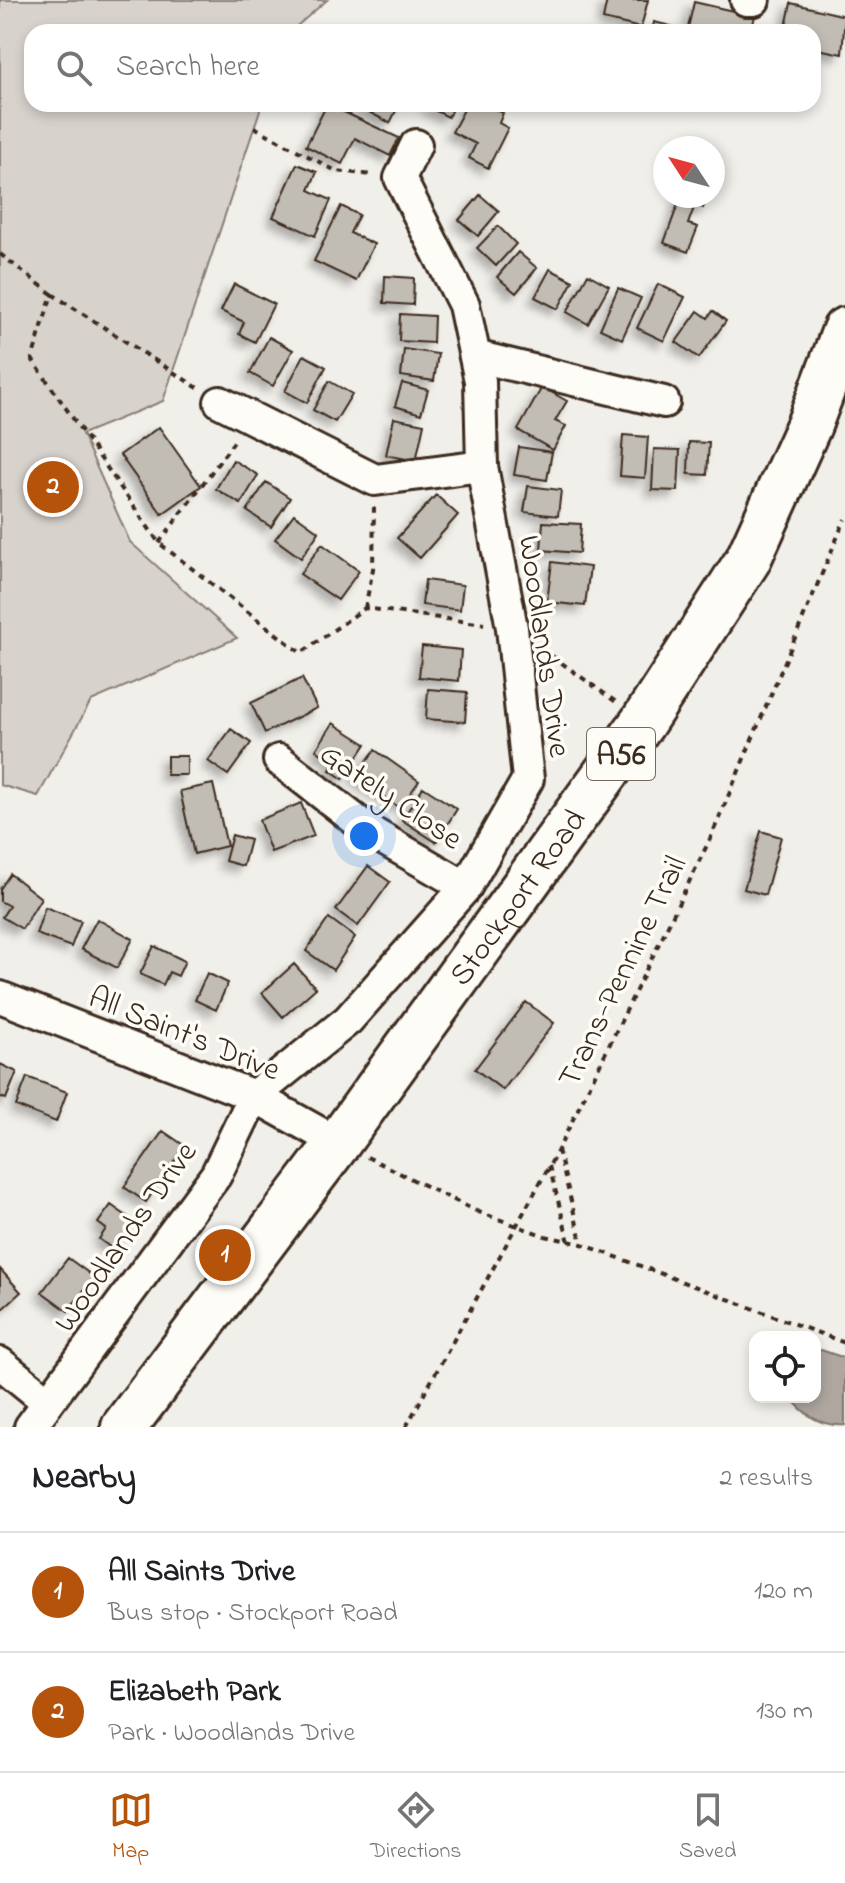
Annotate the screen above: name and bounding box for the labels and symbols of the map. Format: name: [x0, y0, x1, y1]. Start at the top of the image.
north arrow: [653, 136, 725, 208]
pin: 2: [27, 457, 79, 517]
street label: Woodlands Drive: [504, 533, 581, 761]
road number: A56: [587, 728, 655, 780]
street label: Gately Close: [309, 733, 472, 864]
street label: Stockport Road: [439, 800, 600, 997]
your location: [344, 816, 384, 856]
street label: Trans-Pennine Trail: [548, 849, 701, 1096]
street label: All Saint's Drive: [81, 975, 287, 1095]
street label: Woodlands Drive: [43, 1132, 211, 1343]
pin: 1: [199, 1225, 251, 1285]

